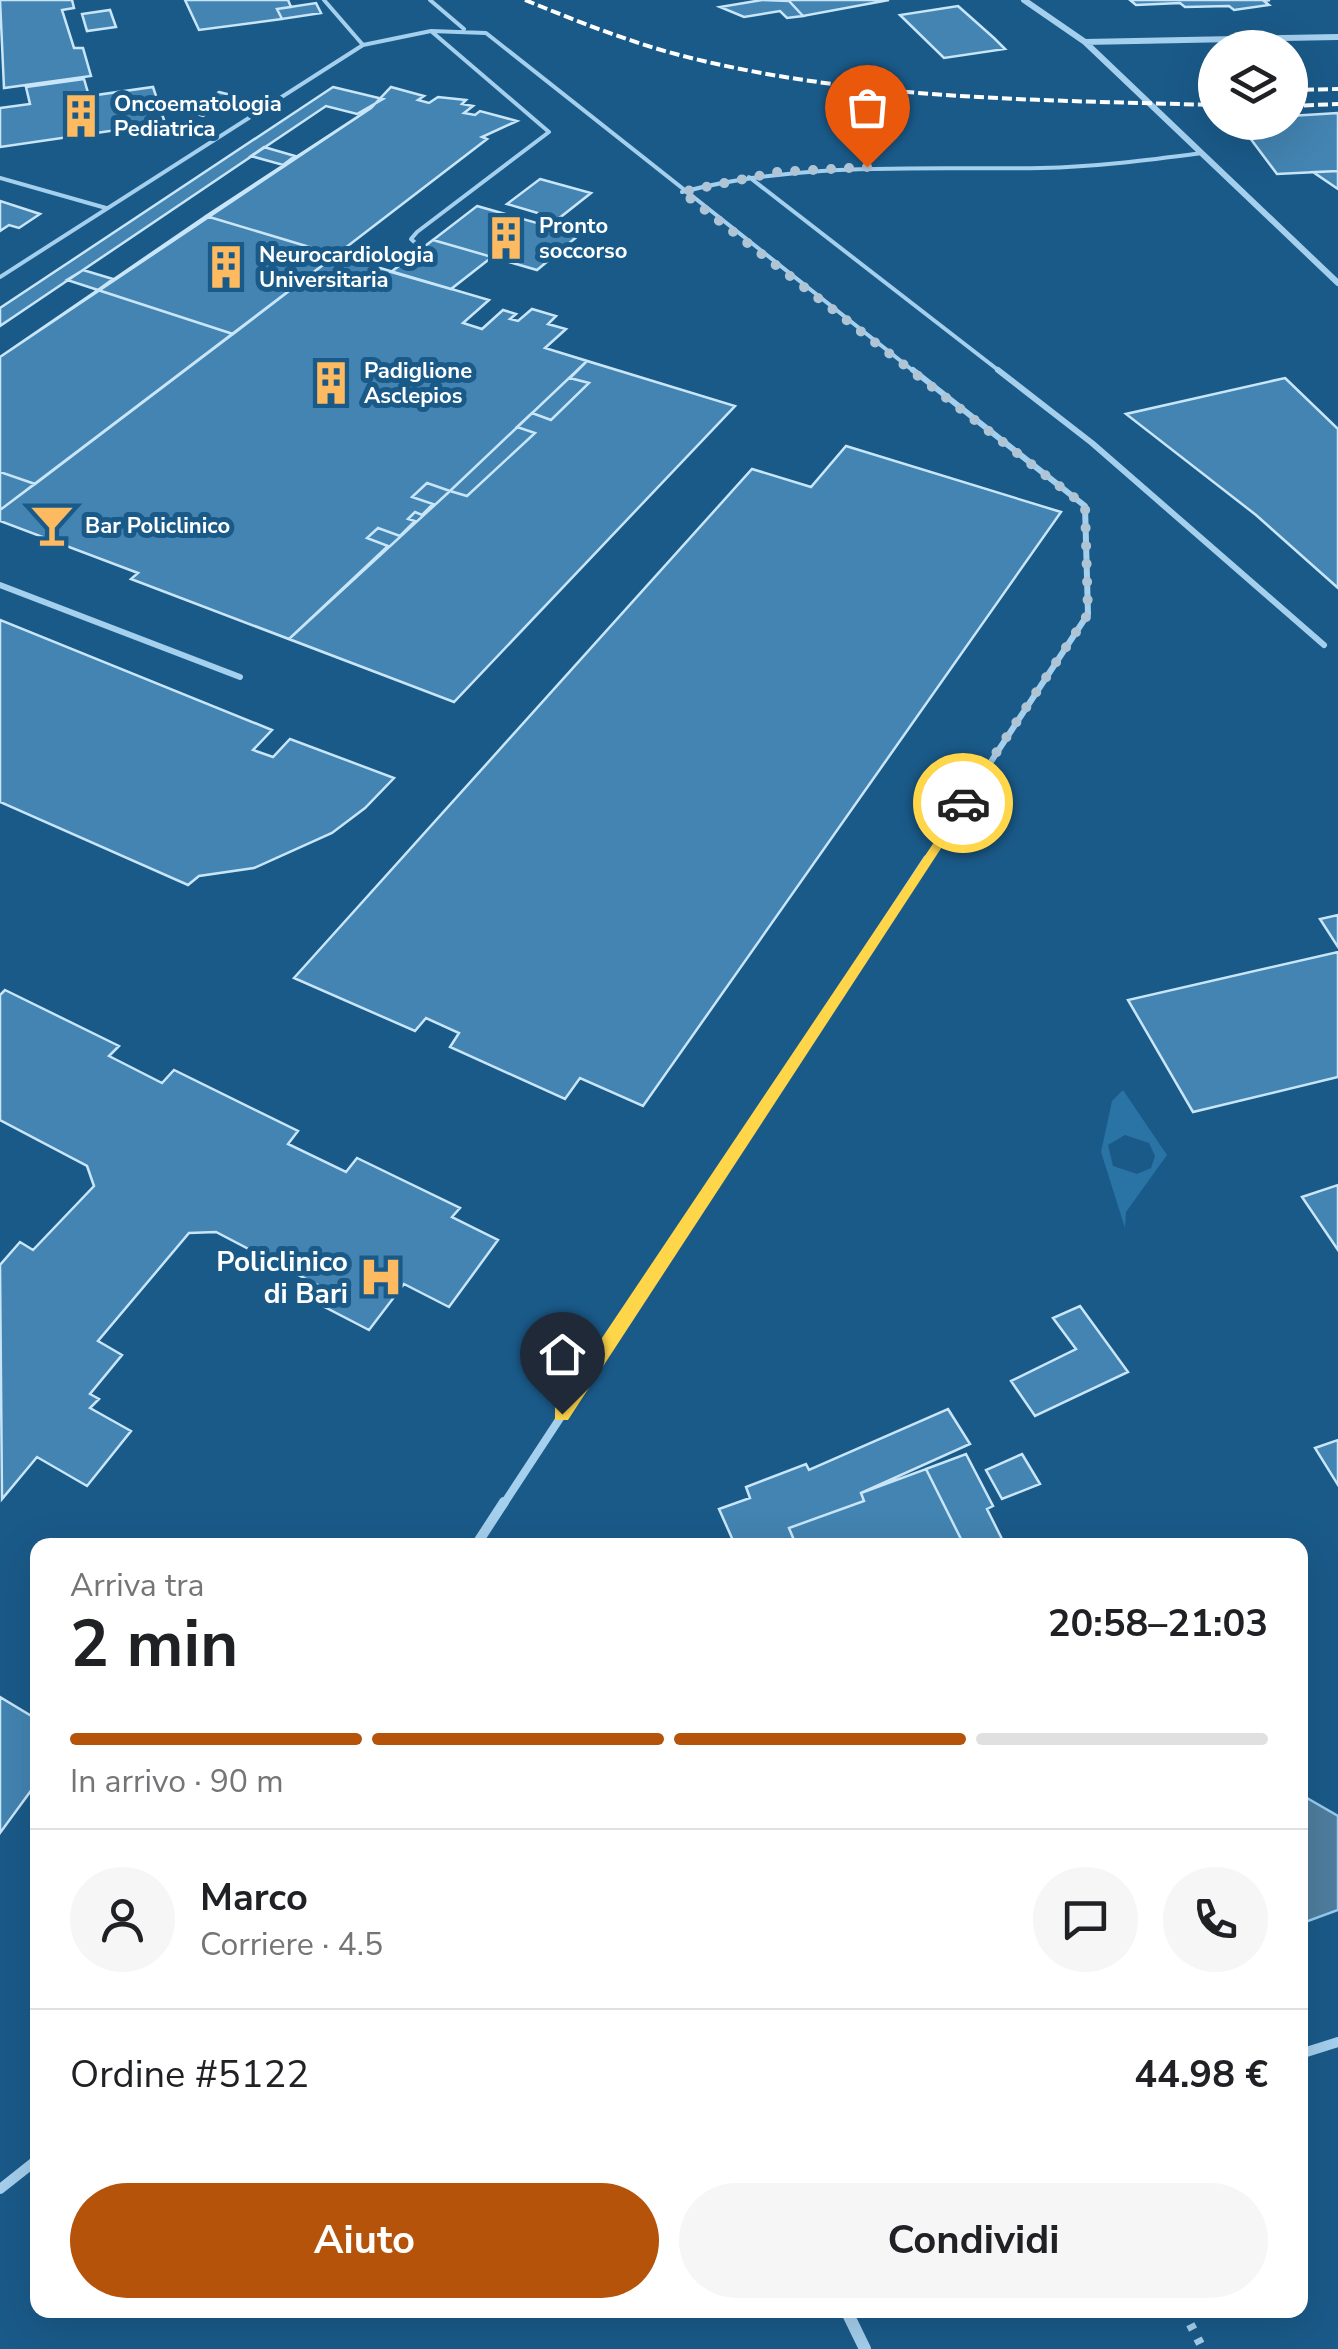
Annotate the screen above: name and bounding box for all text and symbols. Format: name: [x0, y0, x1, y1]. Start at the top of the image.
map controls: [1198, 30, 1308, 140]
button: layers: [1198, 30, 1308, 140]
pin: [825, 65, 910, 168]
icon: bag: [840, 80, 895, 135]
place label: Oncoematologia Pediatrica: [114, 89, 282, 144]
building icon: Oncoematologia Pediatrica: [57, 92, 105, 140]
place label: Pronto soccorso: [539, 211, 627, 266]
building icon: Pronto soccorso: [482, 214, 530, 262]
place label: Neurocardiologia Universitaria: [259, 240, 434, 295]
building icon: Neurocardiologia Universitaria: [202, 243, 250, 291]
place label: Padiglione Asclepios: [364, 356, 472, 411]
building icon: Padiglione Asclepios: [307, 359, 355, 407]
bar icon: Bar Policlinico: [28, 501, 76, 549]
place label: Bar Policlinico: [85, 511, 230, 541]
courier: [913, 753, 1013, 853]
icon: car: [936, 776, 991, 831]
place label: Policlinico di Bari: [216, 1243, 348, 1313]
hospital icon: Policlinico di Bari: [357, 1253, 405, 1301]
pin: [520, 1312, 605, 1415]
icon: home: [535, 1327, 590, 1382]
text: Arriva tra: [70, 1564, 204, 1607]
text: 20:58–21:03: [1048, 1598, 1268, 1649]
text: 2 min: [70, 1600, 238, 1689]
text: In arrivo · 90 m: [70, 1760, 284, 1803]
button: person: [70, 1867, 175, 1972]
button: chat: [1033, 1867, 1138, 1972]
button: phone: [1163, 1867, 1268, 1972]
text: Marco: [200, 1872, 308, 1923]
text: Corriere · 4.5: [200, 1923, 383, 1966]
text: Ordine #5122: [70, 2049, 309, 2100]
text: 44.98 €: [1134, 2049, 1268, 2100]
button: Aiuto: [70, 2183, 659, 2298]
button: Condividi: [679, 2183, 1268, 2298]

